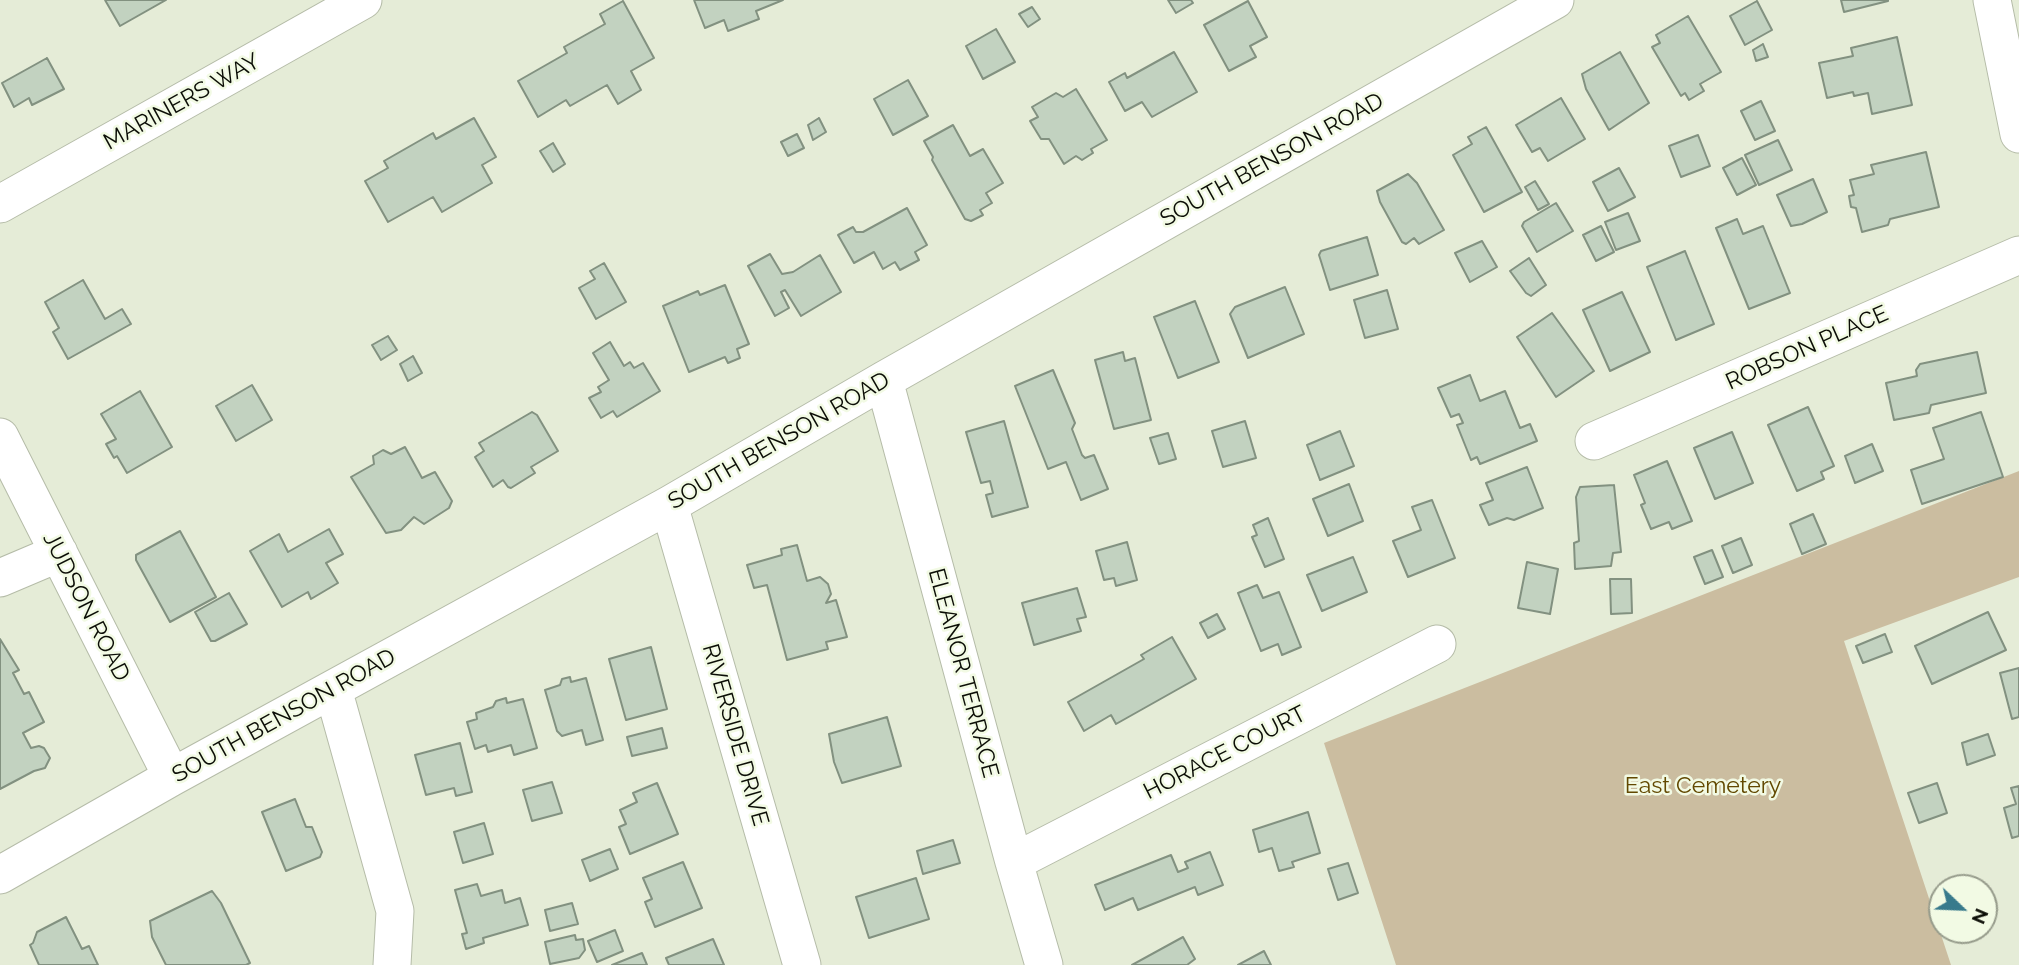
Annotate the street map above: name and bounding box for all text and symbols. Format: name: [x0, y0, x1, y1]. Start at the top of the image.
street label: MARINERS WAY: [99, 48, 265, 156]
street label: SOUTH BENSON ROAD: [1156, 87, 1388, 233]
street label: ROBSON PLACE: [1721, 300, 1893, 396]
street label: SOUTH BENSON ROAD: [663, 366, 895, 516]
street label: JUDSON ROAD: [37, 528, 135, 686]
street label: ELEANOR TERRACE: [922, 565, 1004, 781]
street label: RIVERSIDE DRIVE: [696, 641, 774, 829]
street label: SOUTH BENSON ROAD: [168, 643, 400, 789]
street label: HORACE COURT: [1139, 700, 1311, 806]
park label: East Cemetery: [1625, 772, 1781, 800]
north arrow: [1928, 874, 1998, 944]
text: N: [1968, 905, 1993, 927]

